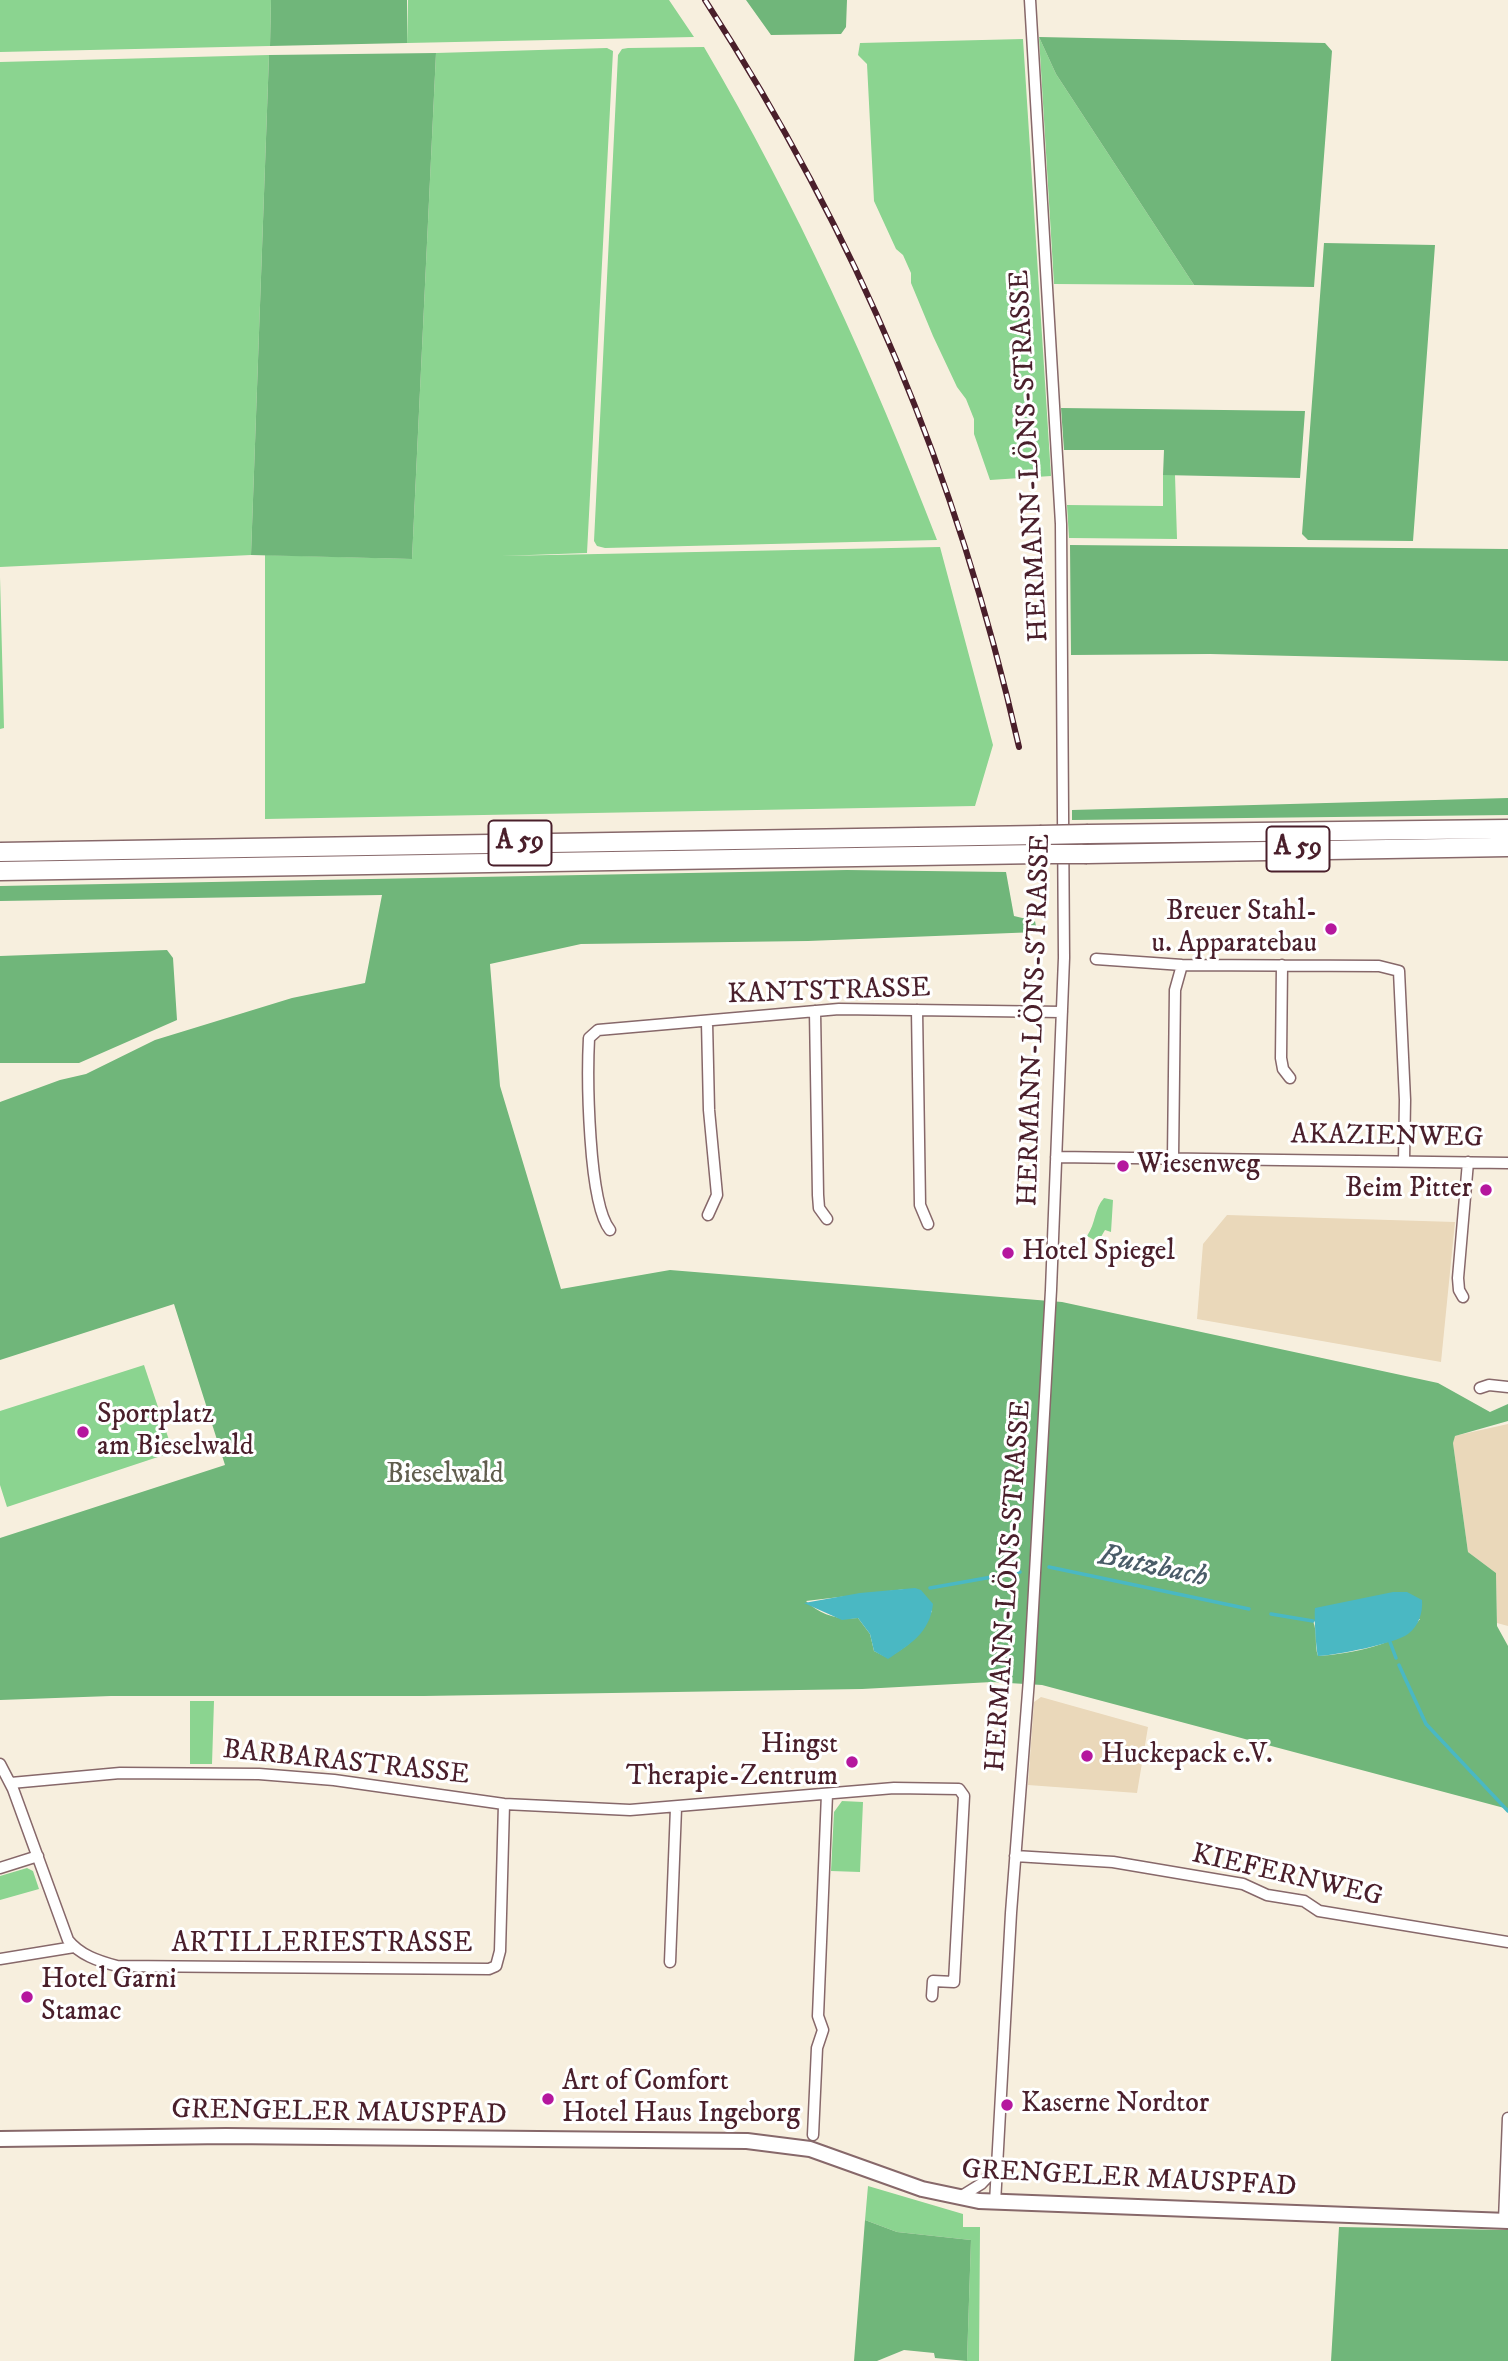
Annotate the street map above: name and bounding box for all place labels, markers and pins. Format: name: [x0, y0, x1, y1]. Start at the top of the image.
place label: Breuer Stahl- u. Apparatebau: [1152, 896, 1317, 962]
marker: Breuer Stahl- u. Apparatebau: [1323, 921, 1339, 937]
place label: Wiesenweg: [1137, 1149, 1260, 1183]
marker: Wiesenweg: [1115, 1158, 1131, 1174]
place label: Beim Pitter: [1345, 1173, 1472, 1207]
marker: Beim Pitter: [1478, 1182, 1494, 1198]
place label: Hotel Spiegel: [1022, 1236, 1175, 1270]
marker: Hotel Spiegel: [1000, 1245, 1016, 1261]
place label: Sportplatz am Bieselwald: [97, 1399, 254, 1465]
marker: Sportplatz am Bieselwald: [75, 1424, 91, 1440]
place label: Hingst Therapie-Zentrum: [626, 1729, 838, 1795]
place label: Huckepack e.V.: [1101, 1739, 1273, 1773]
marker: Huckepack e.V.: [1079, 1748, 1095, 1764]
marker: Hingst Therapie-Zentrum: [844, 1754, 860, 1770]
place label: Hotel Garni Stamac: [41, 1964, 176, 2030]
marker: Hotel Garni Stamac: [19, 1989, 35, 2005]
place label: Art of Comfort Hotel Haus Ingeborg: [562, 2066, 800, 2132]
place label: Kaserne Nordtor: [1021, 2088, 1209, 2122]
marker: Art of Comfort Hotel Haus Ingeborg: [540, 2091, 556, 2107]
marker: Kaserne Nordtor: [999, 2097, 1015, 2113]

